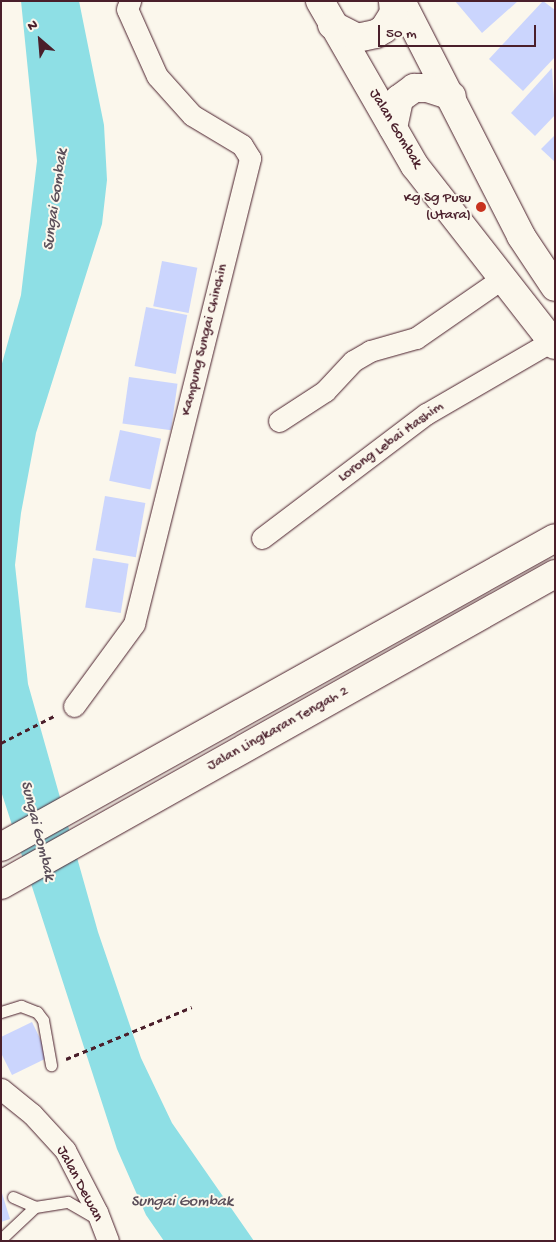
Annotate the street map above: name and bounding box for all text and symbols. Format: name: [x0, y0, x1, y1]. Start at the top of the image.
north arrow: [15, 15, 65, 65]
scale bar: [381, 15, 538, 47]
text: N: [25, 17, 41, 36]
text: 50 m: [386, 25, 417, 43]
street label: Jalan Gombak: [364, 86, 426, 172]
water label: Sungai Gombak: [40, 148, 74, 252]
place label: Kg Sg Pusu (Utara): [404, 189, 471, 224]
marker: Kg Sg Pusu (Utara): [475, 201, 487, 213]
street label: Kampung Sungai Chinchin: [177, 262, 233, 418]
street label: Lorong Lebai Hashim: [335, 398, 447, 486]
street label: Jalan Lingkaran Tengah 2: [204, 683, 352, 775]
water label: Sungai Gombak: [14, 779, 58, 883]
street label: Jalan Dewan: [52, 1143, 106, 1225]
water label: Sungai Gombak: [131, 1193, 233, 1213]

